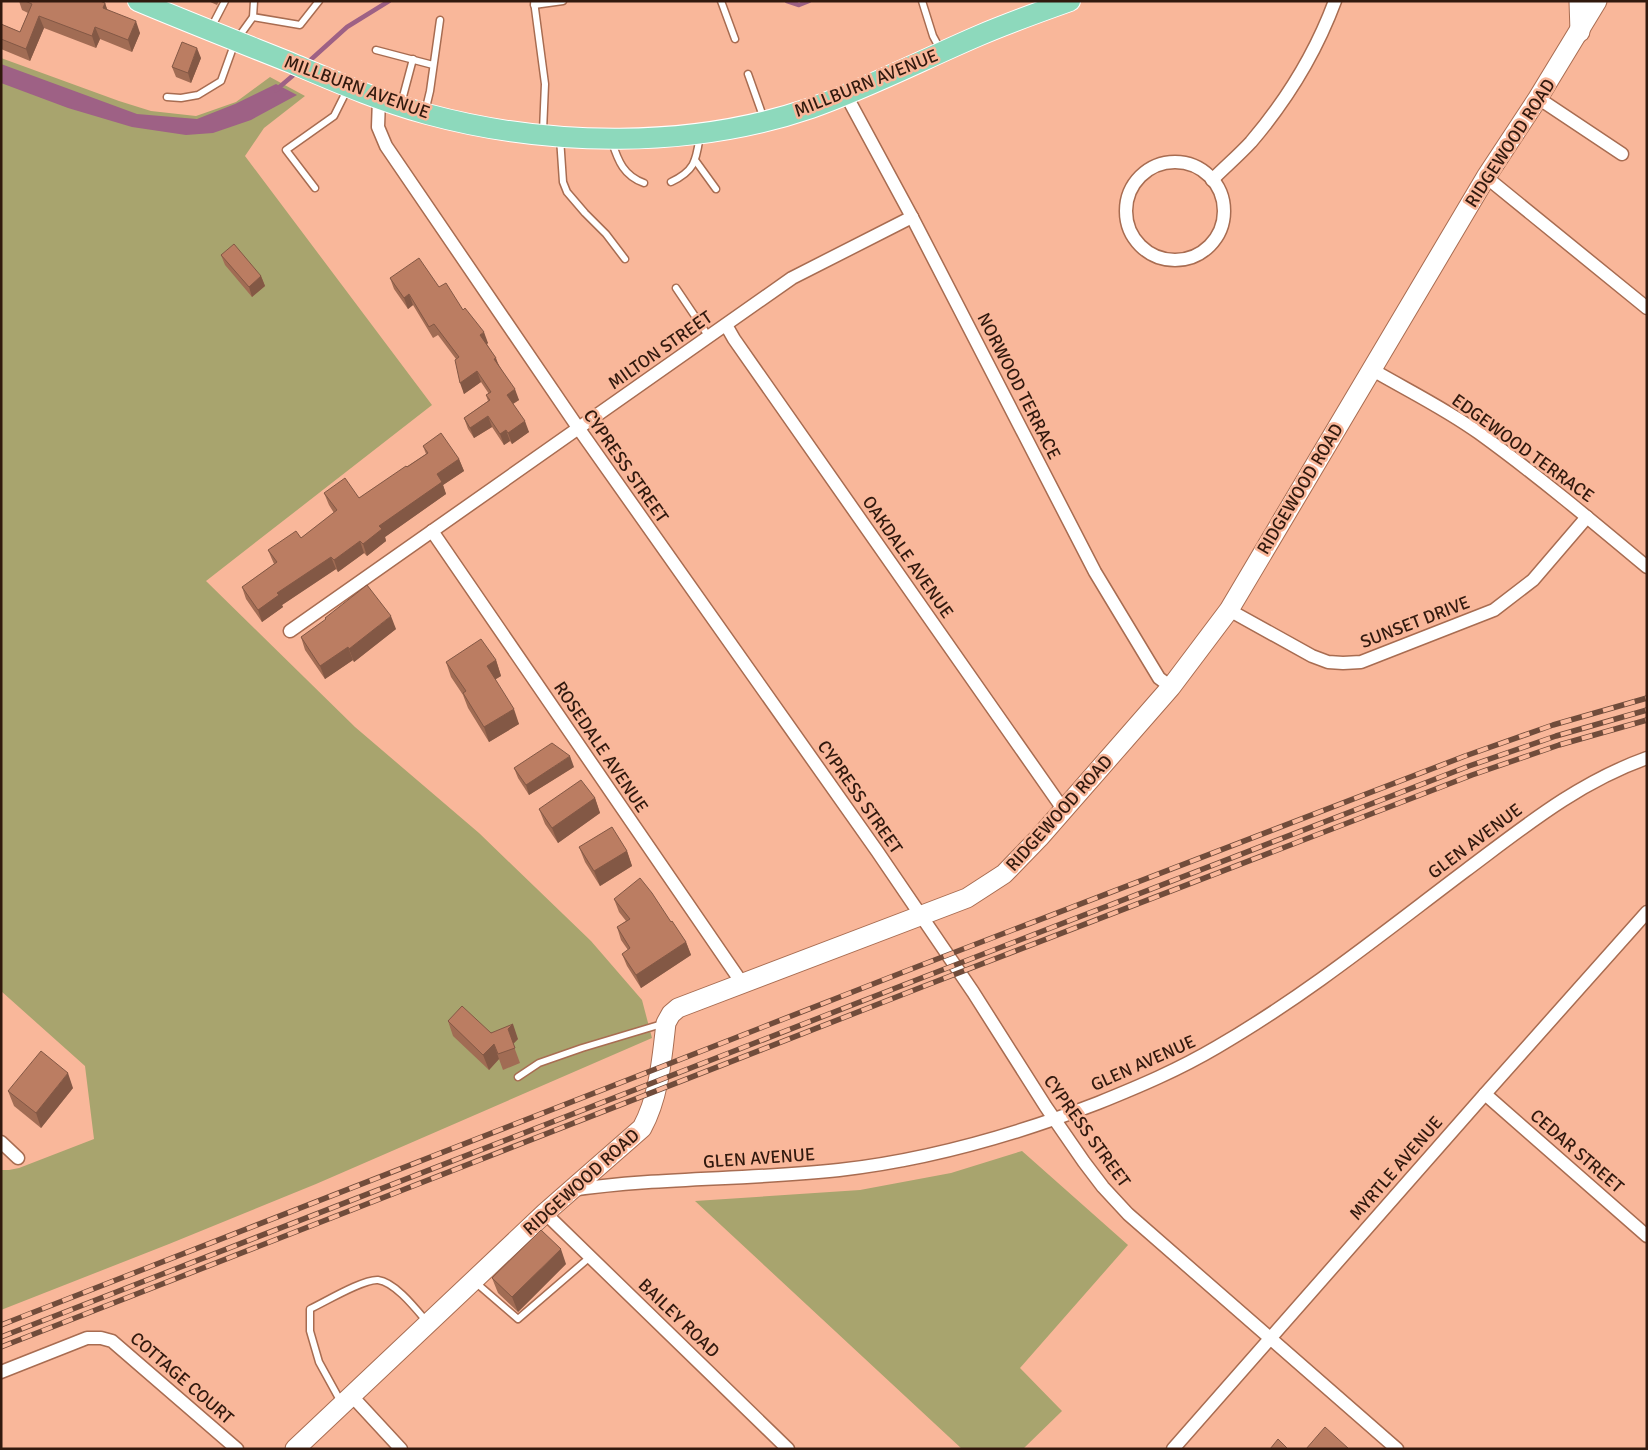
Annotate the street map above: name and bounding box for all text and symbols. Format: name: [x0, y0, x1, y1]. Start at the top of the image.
street label: MILLBURN AVENUE: [791, 44, 941, 122]
street label: MILLBURN AVENUE: [281, 50, 433, 124]
street label: RIDGEWOOD ROAD: [1460, 75, 1560, 211]
street label: MILTON STREET: [604, 306, 716, 394]
street label: NORWOOD TERRACE: [973, 309, 1065, 463]
street label: EDGEWOOD TERRACE: [1448, 389, 1598, 507]
street label: CYPRESS STREET: [579, 405, 673, 527]
street label: RIDGEWOOD ROAD: [1252, 420, 1348, 558]
street label: OAKDALE AVENUE: [858, 492, 958, 622]
street label: SUNSET DRIVE: [1357, 591, 1473, 653]
street label: ROSEDALE AVENUE: [549, 677, 653, 817]
street label: CYPRESS STREET: [813, 736, 907, 858]
street label: RIDGEWOOD ROAD: [1001, 750, 1117, 876]
street label: GLEN AVENUE: [1424, 798, 1526, 884]
street label: GLEN AVENUE: [1087, 1030, 1199, 1096]
street label: CYPRESS STREET: [1039, 1071, 1135, 1192]
street label: CEDAR STREET: [1526, 1104, 1628, 1198]
street label: MYRTLE AVENUE: [1345, 1111, 1447, 1225]
street label: RIDGEWOOD ROAD: [518, 1124, 644, 1240]
street label: GLEN AVENUE: [702, 1143, 816, 1173]
street label: BAILEY ROAD: [634, 1274, 724, 1362]
street label: COTTAGE COURT: [126, 1327, 238, 1429]

